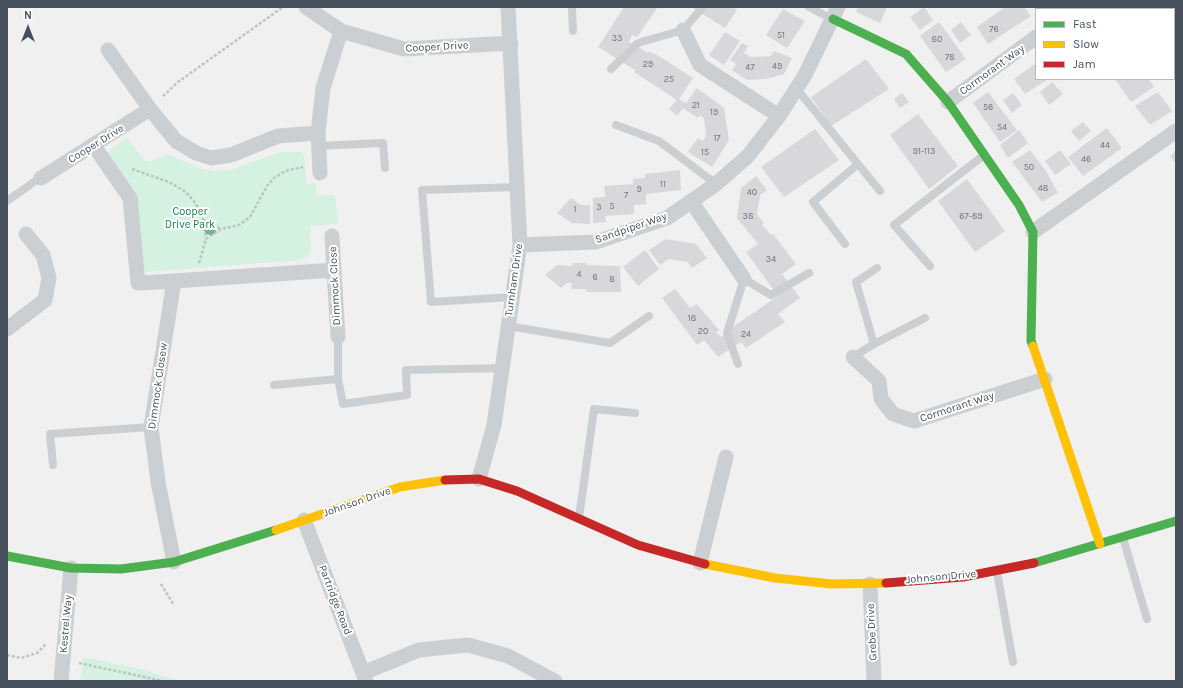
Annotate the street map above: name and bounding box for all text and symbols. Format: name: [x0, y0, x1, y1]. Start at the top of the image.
north arrow: [8, 8, 48, 48]
legend: [1035, 8, 1175, 80]
text: N: [24, 9, 32, 22]
text: Fast: [1073, 17, 1096, 31]
house number: 76: [989, 24, 999, 34]
house number: 51: [777, 30, 785, 40]
house number: 33: [612, 33, 622, 43]
house number: 80: [932, 34, 942, 44]
text: Slow: [1073, 37, 1099, 51]
street label: Cooper Drive: [405, 39, 469, 55]
street label: Cormorant Way: [957, 42, 1027, 98]
house number: 78: [945, 52, 955, 62]
text: Jam: [1073, 57, 1096, 71]
house number: 29: [643, 59, 653, 69]
house number: 49: [772, 61, 782, 71]
house number: 47: [745, 62, 755, 72]
house number: 25: [664, 74, 674, 84]
house number: 21: [692, 100, 700, 110]
house number: 56: [983, 102, 993, 112]
house number: 19: [710, 107, 718, 117]
street label: Cooper Drive: [66, 122, 126, 166]
house number: 54: [997, 122, 1007, 132]
house number: 17: [713, 133, 721, 143]
house number: 44: [1100, 140, 1110, 150]
house number: 91-113: [913, 146, 935, 156]
house number: 15: [701, 147, 709, 157]
house number: 46: [1081, 154, 1091, 164]
house number: 50: [1024, 162, 1034, 172]
house number: 11: [660, 179, 666, 189]
house number: 48: [1038, 183, 1048, 193]
house number: 9: [636, 184, 642, 194]
house number: 40: [747, 187, 757, 197]
house number: 7: [624, 190, 628, 200]
house number: 5: [609, 201, 615, 211]
house number: 3: [596, 202, 602, 212]
house number: 1: [574, 204, 576, 214]
park label: Cooper Drive Park: [165, 205, 215, 231]
street label: Sandpiper Way: [593, 210, 669, 246]
house number: 38: [743, 211, 753, 221]
house number: 67-89: [959, 211, 983, 221]
street label: Turnham Drive: [502, 243, 526, 317]
street label: Dimmock Close: [326, 246, 344, 326]
house number: 34: [766, 254, 776, 264]
house number: 4: [576, 269, 582, 279]
house number: 6: [592, 272, 598, 282]
house number: 8: [609, 274, 615, 284]
house number: 18: [688, 313, 696, 323]
house number: 20: [698, 326, 708, 336]
house number: 24: [741, 329, 751, 339]
street label: Dimmock Closew: [145, 342, 171, 430]
street label: Cormorant Way: [918, 389, 996, 425]
street label: Johnson Drive: [322, 484, 392, 520]
street label: Partridge Road: [316, 563, 354, 637]
street label: Johnson Drive: [905, 567, 977, 587]
street label: Kestrel Way: [57, 594, 75, 654]
street label: Grebe Drive: [864, 603, 880, 661]

